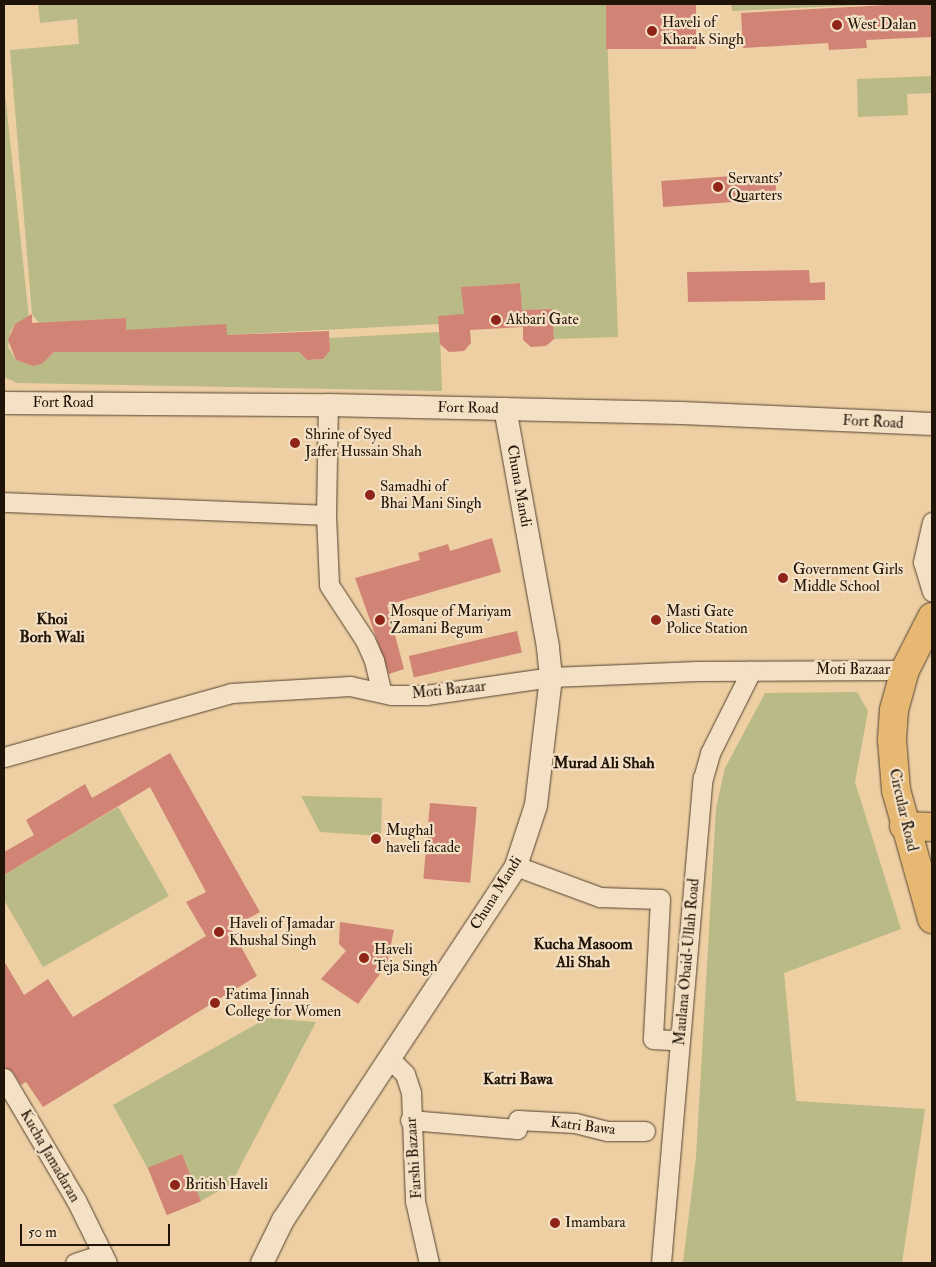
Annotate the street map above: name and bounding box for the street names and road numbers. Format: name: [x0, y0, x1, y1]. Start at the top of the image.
street label: Fort Road: [32, 394, 94, 412]
street label: Fort Road: [437, 398, 499, 418]
street label: Fort Road: [842, 411, 904, 433]
street label: Chuna Mandi: [503, 443, 535, 529]
street label: Moti Bazaar: [816, 661, 890, 679]
street label: Moti Bazaar: [411, 677, 487, 703]
street label: Circular Road: [885, 767, 921, 853]
street label: Chuna Mandi: [466, 853, 526, 933]
street label: Maulana Obaid-Ullah Road: [671, 878, 703, 1046]
street label: Kucha Jamadaran: [16, 1106, 84, 1206]
street label: Katri Bawa: [549, 1113, 617, 1139]
street label: Farshi Bazaar: [402, 1116, 426, 1200]

